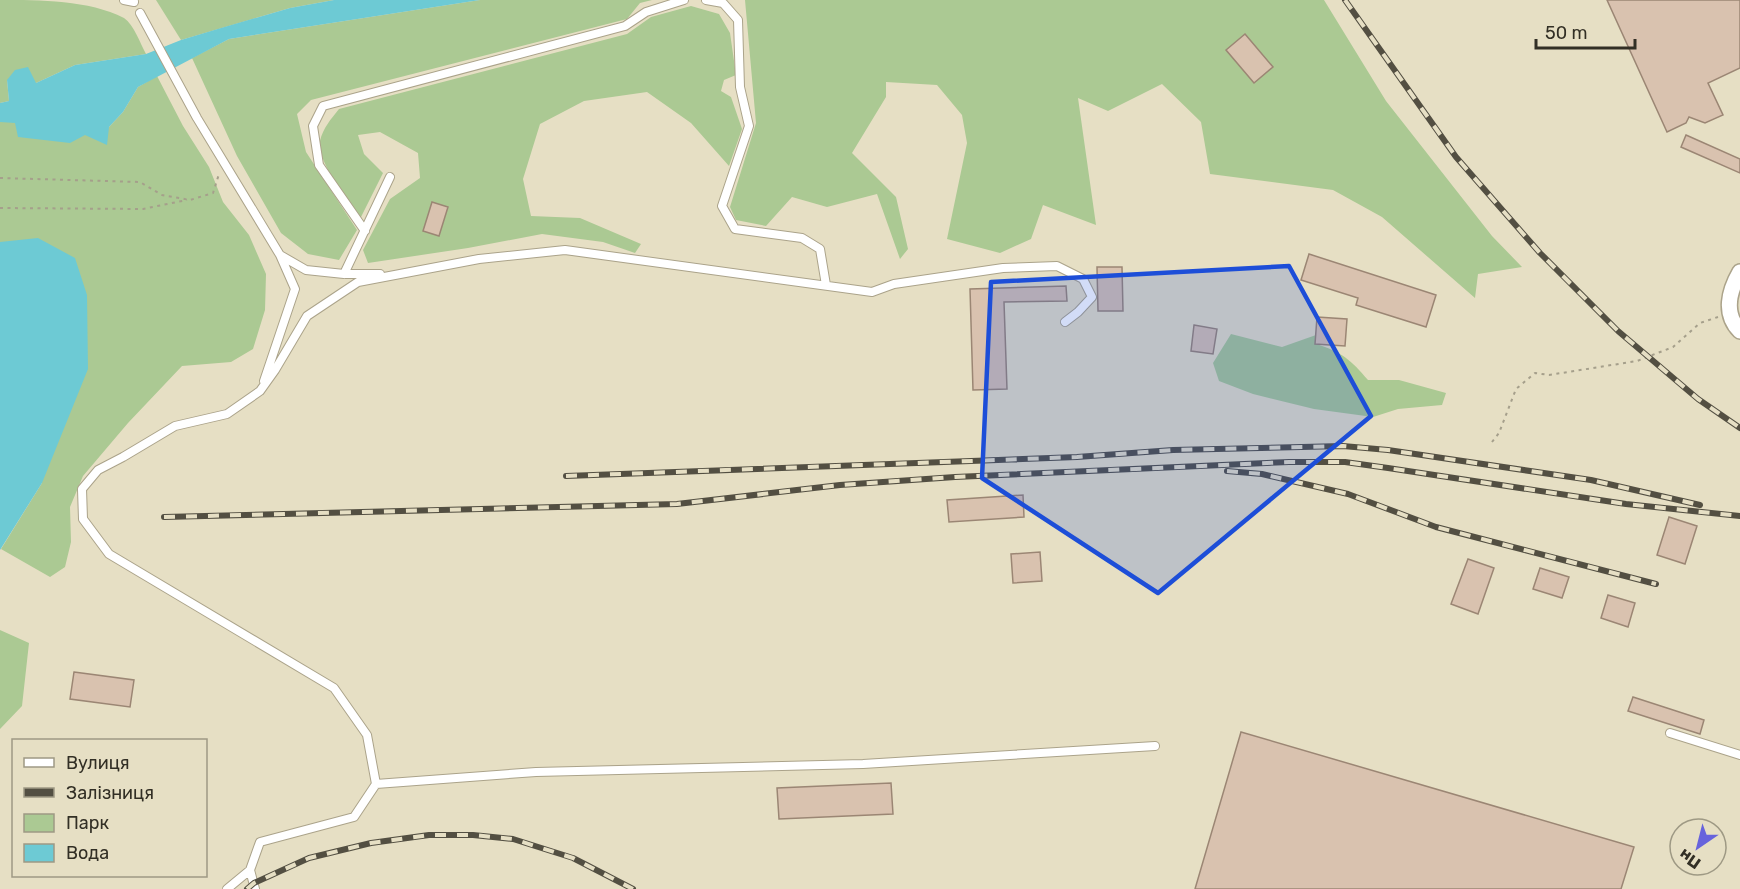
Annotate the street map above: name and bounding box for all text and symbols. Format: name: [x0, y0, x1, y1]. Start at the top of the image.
scale bar: [1536, 12, 1635, 50]
text: 50 m: [1545, 22, 1588, 44]
legend: [12, 739, 207, 877]
text: Вулиця: [66, 752, 130, 774]
text: Залізниця: [66, 782, 154, 804]
text: Парк: [66, 812, 110, 834]
north arrow: [1668, 817, 1728, 877]
text: Вода: [66, 842, 109, 864]
text: Пн: [1675, 845, 1704, 873]

